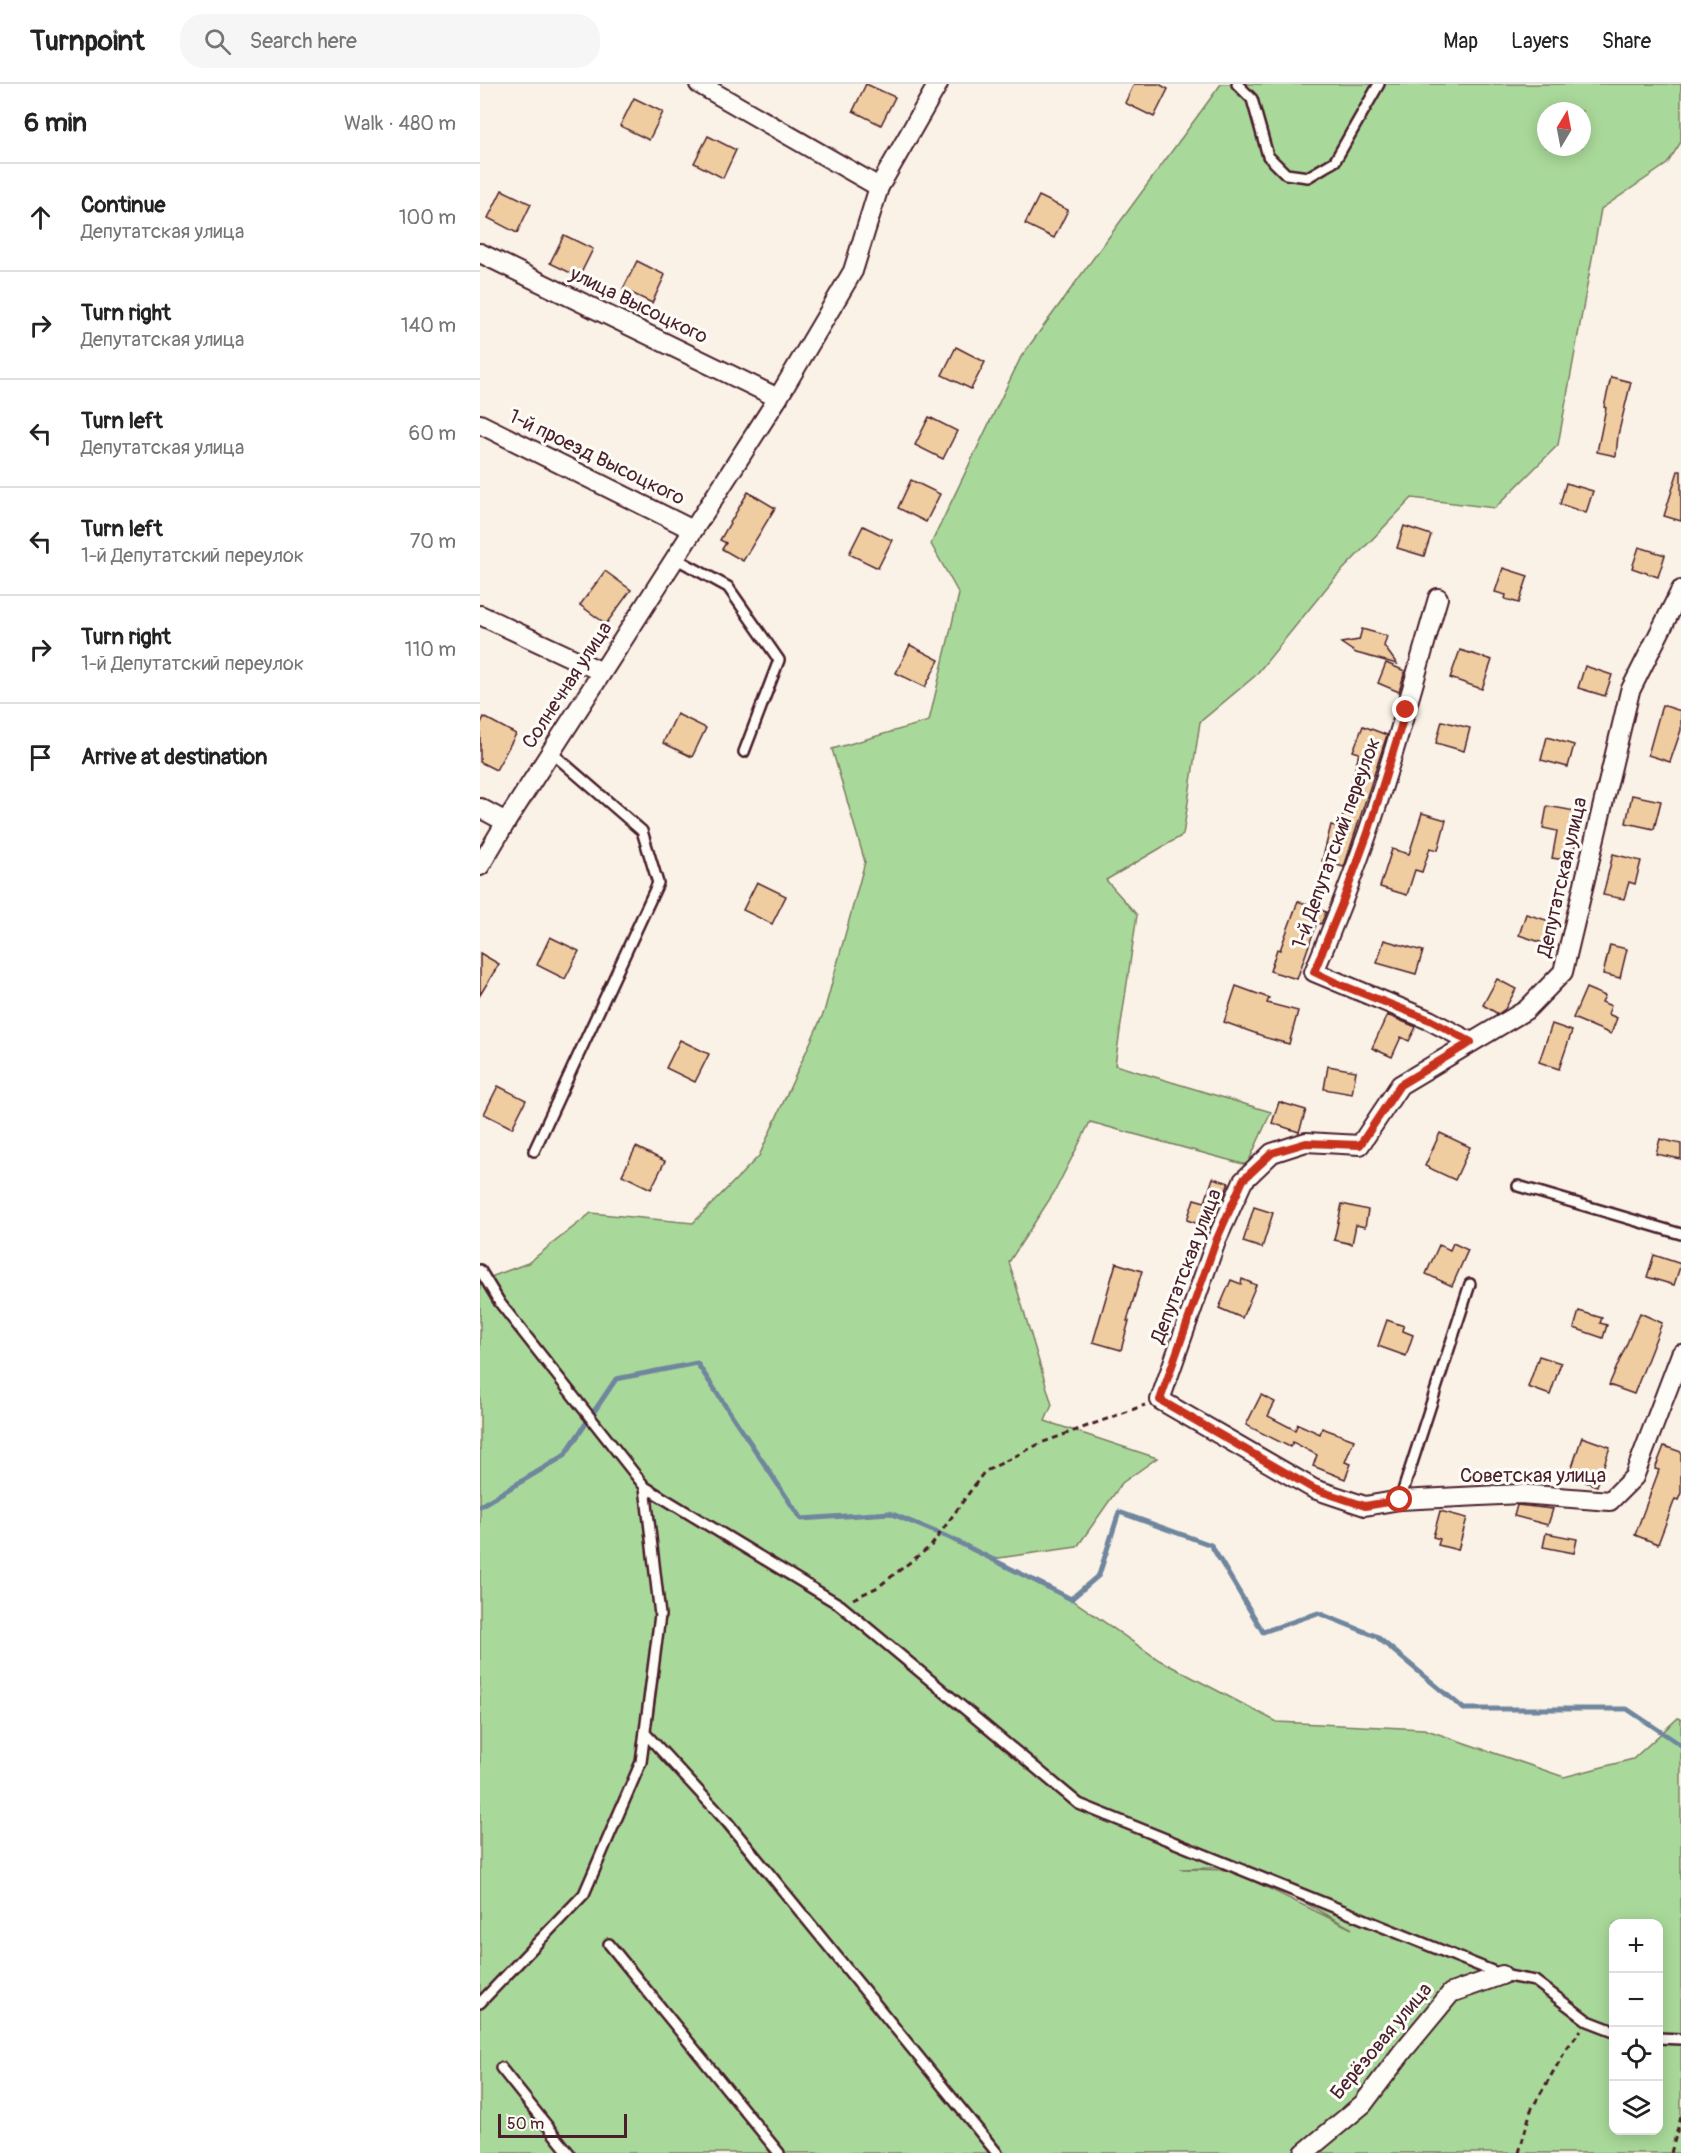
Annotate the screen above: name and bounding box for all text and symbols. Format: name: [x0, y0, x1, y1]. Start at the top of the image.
search box: [180, 14, 600, 68]
text: Turnpoint: [30, 24, 144, 59]
icon: search: [201, 25, 234, 58]
text: Search here: [249, 27, 357, 55]
text: Map: [1443, 28, 1478, 55]
text: Layers: [1511, 28, 1569, 55]
text: Share: [1602, 28, 1651, 55]
north arrow: [1537, 102, 1591, 156]
text: 6 min: [24, 107, 87, 139]
text: Walk · 480 m: [344, 111, 456, 136]
text: Continue: [81, 191, 165, 219]
icon: ahead: [24, 201, 57, 234]
text: 100 m: [399, 205, 456, 230]
text: Депутатская улица: [81, 219, 244, 244]
street label: улица Высоцкого: [565, 260, 712, 349]
text: Turn right: [81, 299, 171, 327]
icon: right: [24, 309, 57, 342]
text: 140 m: [401, 313, 456, 338]
text: Депутатская улица: [81, 327, 244, 352]
street label: 1-й проезд Высоцкого: [505, 404, 689, 511]
text: Turn left: [81, 407, 163, 435]
icon: left: [24, 417, 57, 450]
text: 60 m: [409, 421, 456, 446]
text: Депутатская улица: [81, 435, 244, 460]
text: Turn left: [81, 515, 163, 543]
icon: left: [24, 525, 57, 558]
text: 70 m: [410, 529, 456, 554]
text: 1-й Депутатский переулок: [81, 543, 304, 568]
street label: Солнечная улица: [517, 617, 617, 753]
text: Turn right: [81, 623, 171, 651]
icon: right: [24, 633, 57, 666]
text: 110 m: [405, 637, 456, 662]
text: 1-й Депутатский переулок: [81, 651, 304, 676]
route end: [1392, 696, 1418, 722]
street label: 1-й Депутатский переулок: [1286, 734, 1386, 952]
icon: arrive: [24, 741, 57, 774]
text: Arrive at destination: [81, 743, 267, 771]
street label: Депутатская улица: [1531, 795, 1593, 960]
street label: Депутатская улица: [1145, 1185, 1227, 1348]
street label: Советская улица: [1460, 1463, 1606, 1488]
route start: [1386, 1486, 1412, 1512]
map controls: [1609, 1919, 1663, 2135]
button: +: [1609, 1919, 1663, 1973]
button: −: [1609, 1973, 1663, 2027]
street label: Берёзовая улица: [1325, 1977, 1437, 2105]
button: locate: [1609, 2027, 1663, 2081]
button: layers: [1609, 2081, 1663, 2135]
scale bar: [498, 2111, 627, 2138]
text: 50 m: [507, 2114, 544, 2134]

